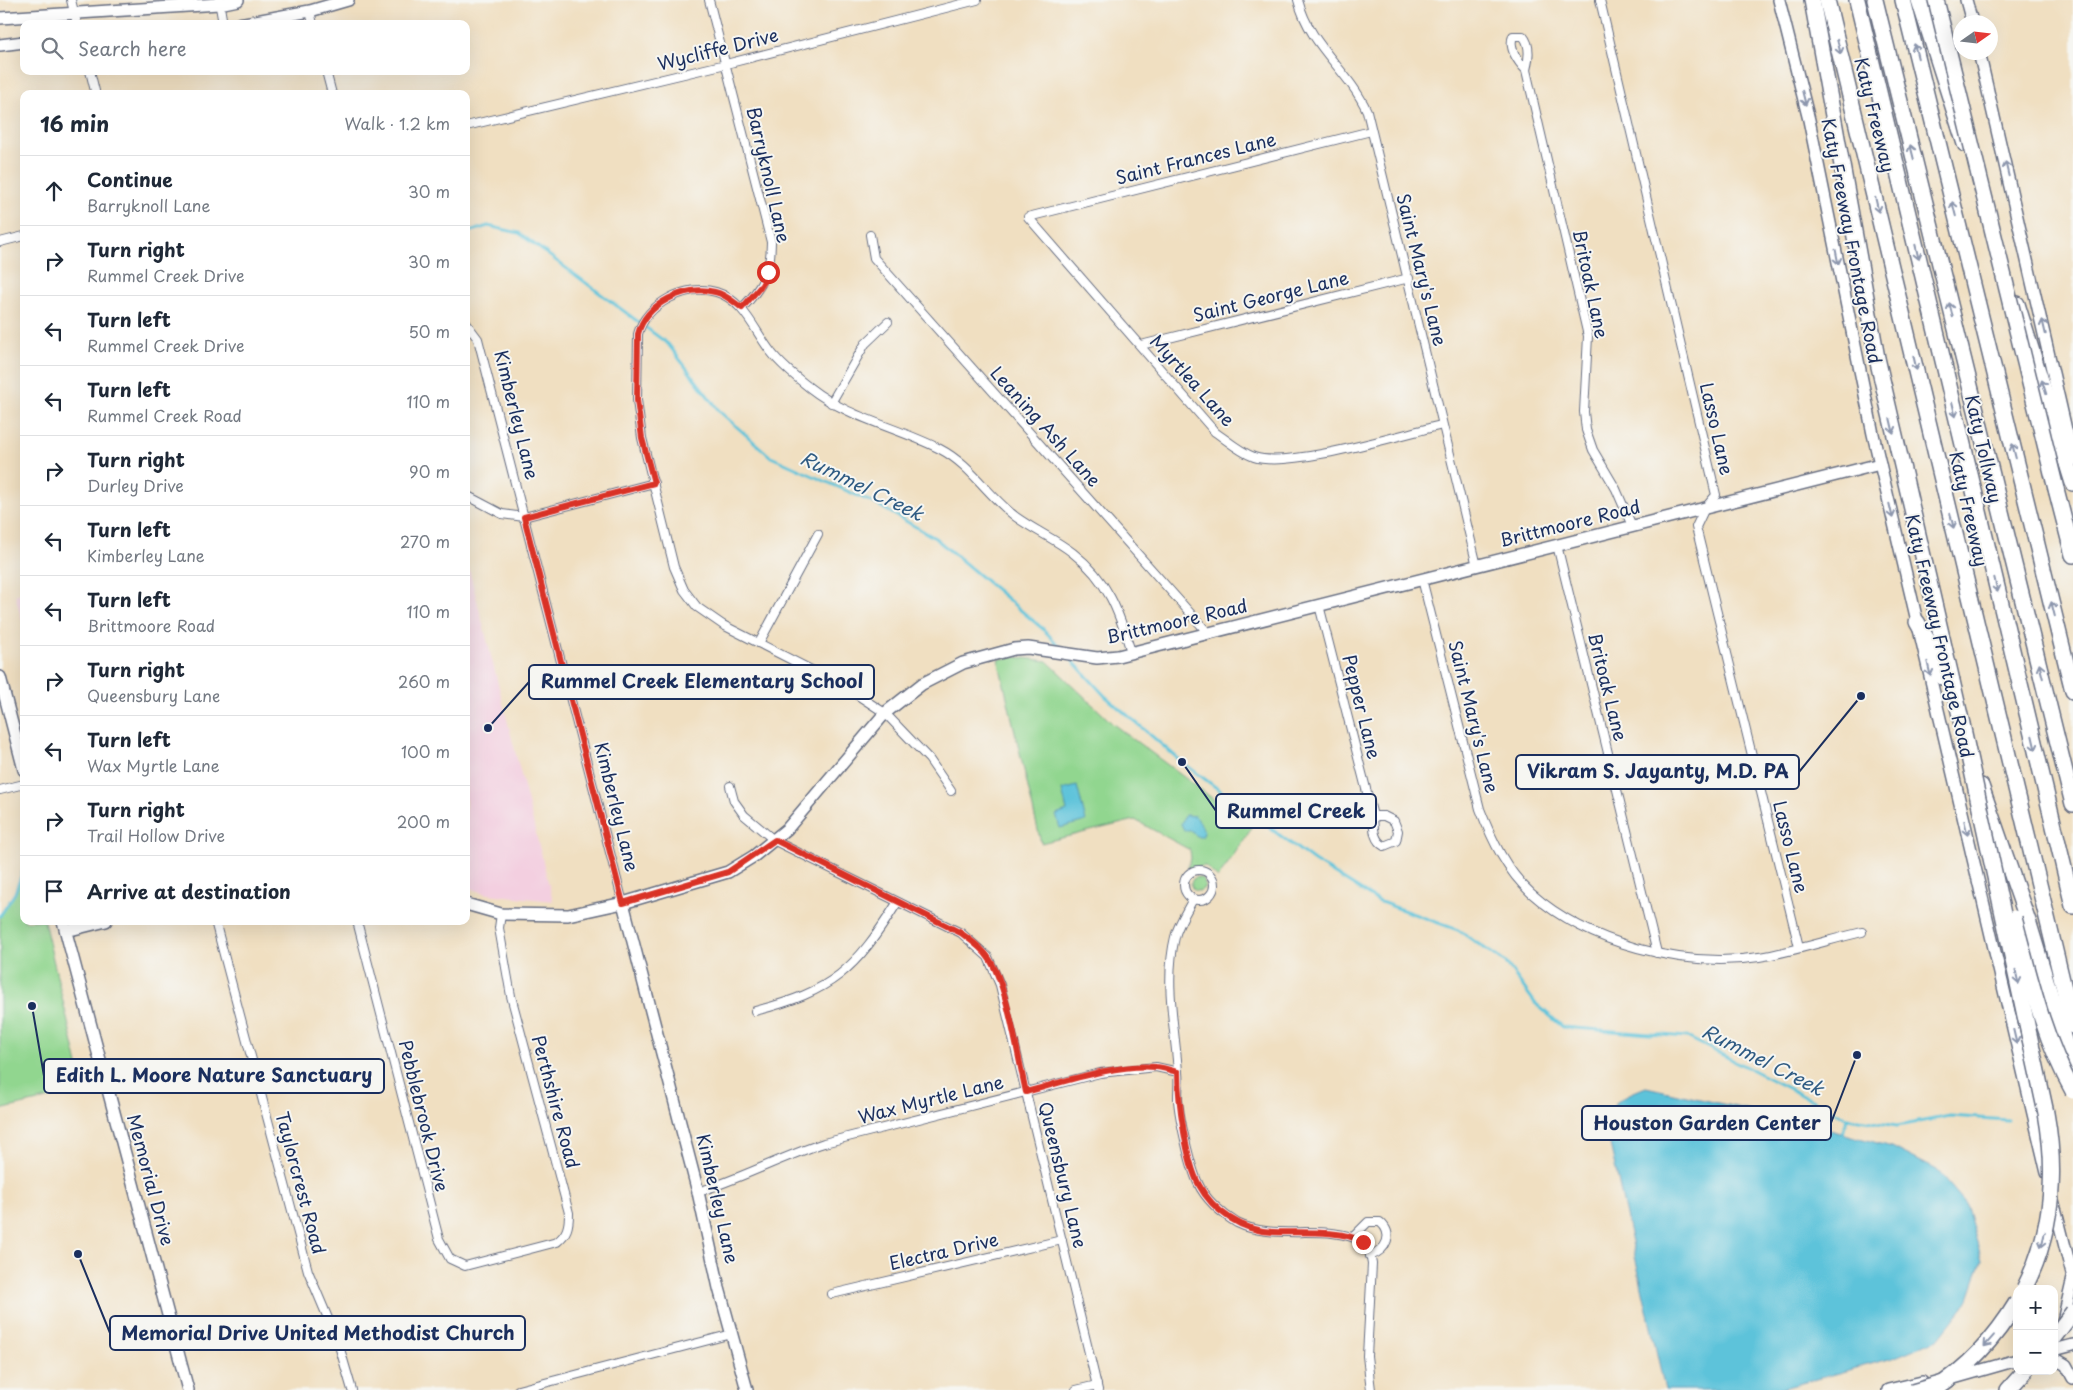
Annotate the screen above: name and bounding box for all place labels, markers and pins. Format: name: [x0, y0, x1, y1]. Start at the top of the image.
callout: Rummel Creek Elementary School: [529, 665, 874, 699]
callout: Vikram S. Jayanty, M.D. PA: [1516, 755, 1799, 789]
callout: Rummel Creek: [1216, 794, 1376, 828]
callout: Edith L. Moore Nature Sanctuary: [44, 1059, 384, 1093]
callout: Houston Garden Center: [1582, 1106, 1831, 1140]
callout: Memorial Drive United Methodist Church: [110, 1316, 525, 1350]

